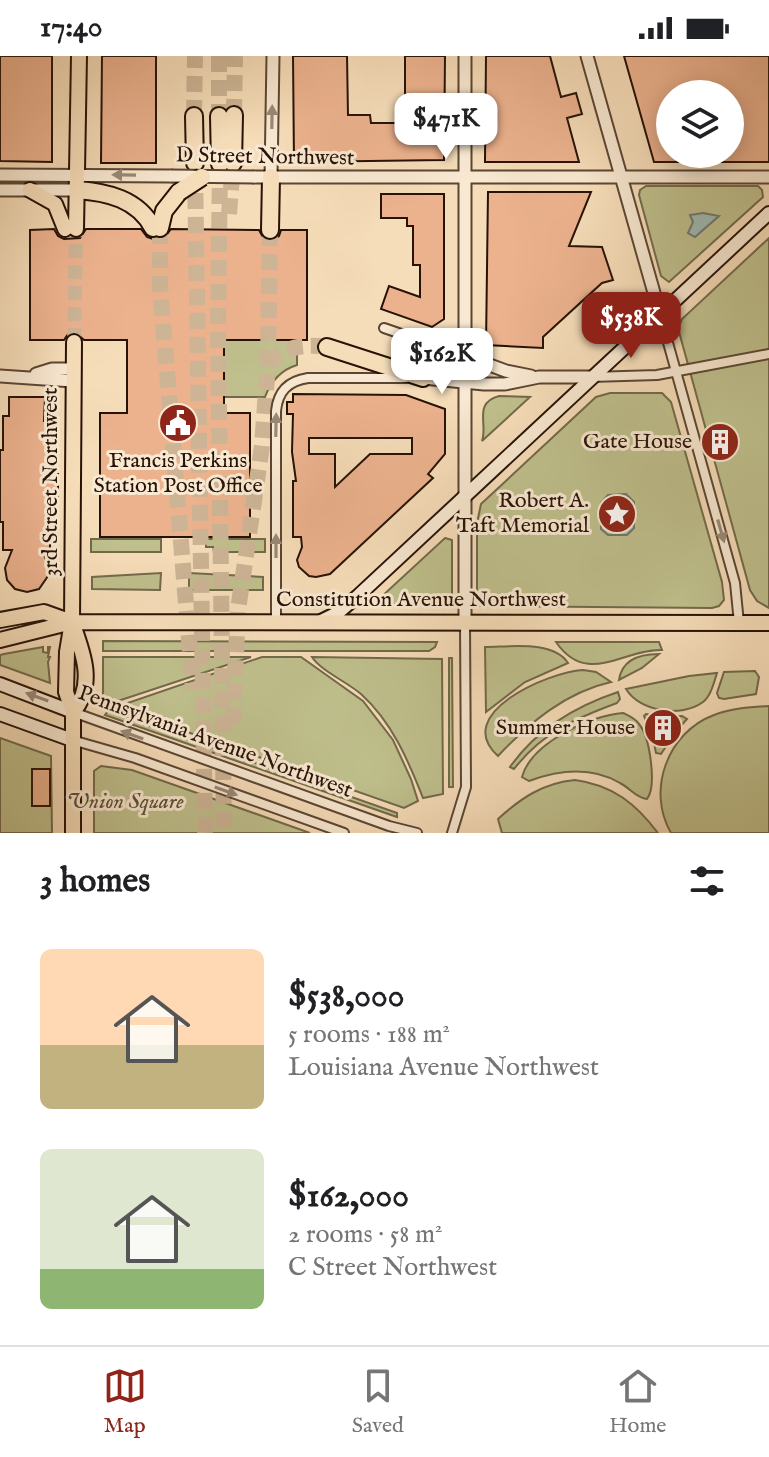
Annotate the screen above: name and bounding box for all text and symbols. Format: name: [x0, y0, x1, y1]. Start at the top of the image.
text: 17:40: [40, 9, 103, 47]
map controls: [656, 80, 744, 168]
button: layers: [656, 80, 744, 168]
pin: $471K: [390, 93, 502, 161]
text: $471K: [413, 102, 480, 135]
one-way arrow: [266, 104, 278, 129]
street label: D Street Northwest: [175, 141, 355, 173]
one-way arrow: [111, 169, 136, 181]
pin: $538K: [575, 292, 687, 360]
text: $538K: [600, 301, 662, 334]
pin: $162K: [386, 328, 498, 396]
text: $162K: [409, 337, 475, 370]
street label: 3rd Street Northwest: [37, 387, 65, 577]
public building icon: Francis Perkins Station Post Office: [157, 402, 199, 444]
one-way arrow: [270, 412, 282, 437]
building icon: Gate House: [699, 421, 741, 463]
place label: Gate House: [583, 428, 692, 456]
place label: Francis Perkins Station Post Office: [93, 447, 263, 500]
place label: Robert A. Taft Memorial: [456, 487, 589, 540]
place icon: Robert A. Taft Memorial: [596, 493, 638, 535]
one-way arrow: [715, 518, 727, 543]
one-way arrow: [270, 533, 282, 558]
street label: Constitution Avenue Northwest: [276, 586, 566, 614]
street label: Pennsylvania Avenue Northwest: [74, 679, 357, 805]
one-way arrow: [25, 691, 49, 703]
building icon: Summer House: [642, 707, 684, 749]
place label: Summer House: [496, 714, 635, 742]
one-way arrow: [120, 728, 144, 740]
one-way arrow: [214, 785, 238, 798]
park label: Union Square: [66, 788, 184, 816]
icon: filters: [685, 859, 729, 903]
text: 3 homes: [40, 860, 150, 903]
text: $538,000: [288, 975, 404, 1018]
icon: home: [104, 981, 200, 1077]
text: 5 rooms · 188 m²: [288, 1018, 450, 1051]
text: Louisiana Avenue Northwest: [288, 1051, 599, 1084]
text: $162,000: [288, 1175, 409, 1218]
icon: home: [104, 1181, 200, 1277]
text: 2 rooms · 58 m²: [288, 1218, 442, 1251]
text: C Street Northwest: [288, 1251, 497, 1284]
tab: Map: [103, 1364, 147, 1440]
tab: Saved: [352, 1364, 404, 1440]
tab: Home: [609, 1364, 666, 1440]

